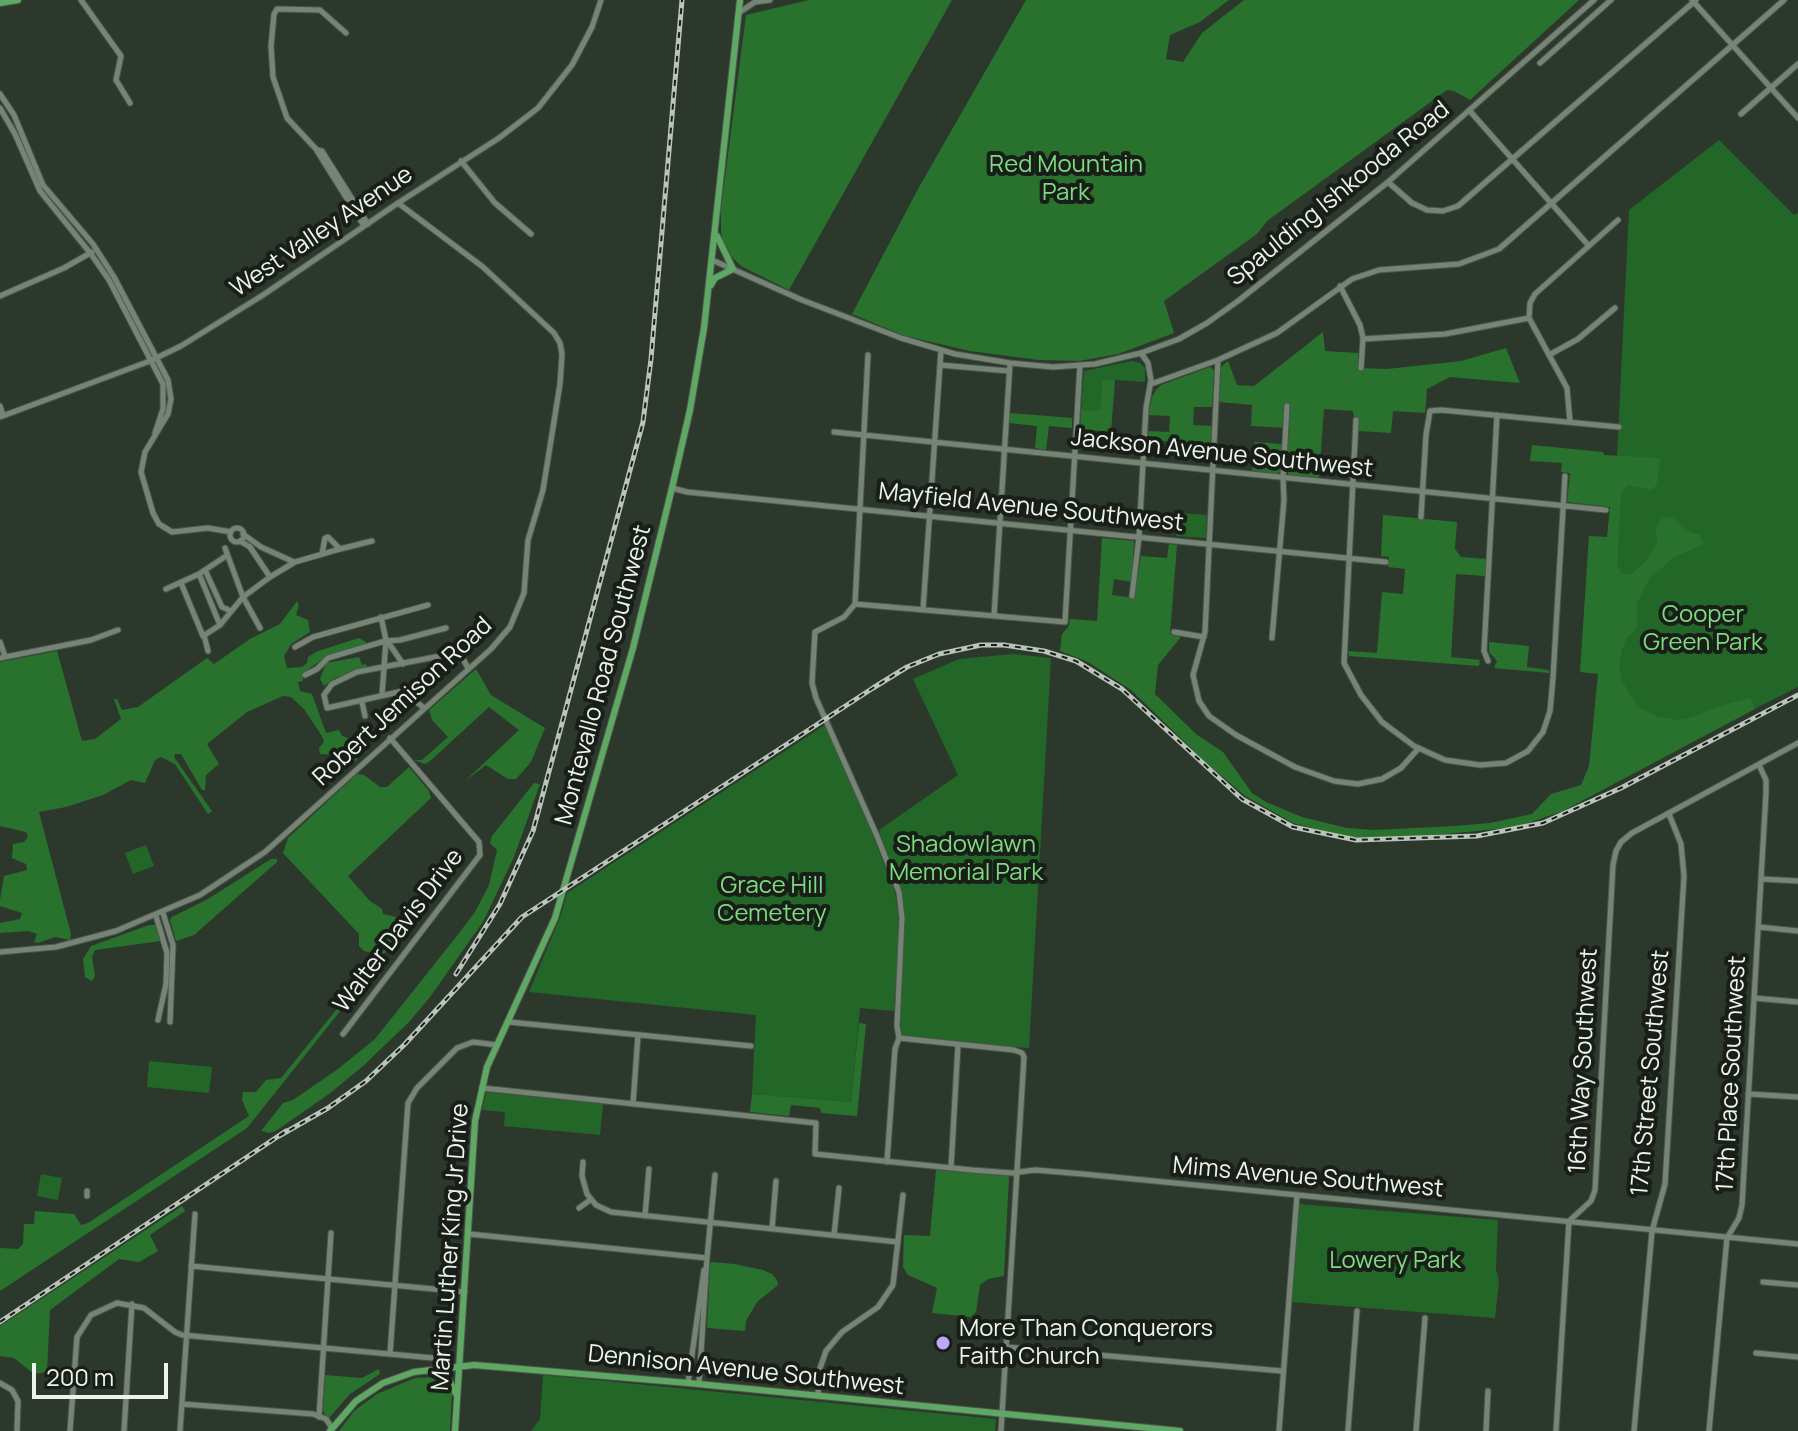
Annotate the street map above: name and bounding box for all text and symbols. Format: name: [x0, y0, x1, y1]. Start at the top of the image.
street label: Spaulding Ishkooda Road: [1222, 96, 1456, 292]
park label: Red Mountain Park: [989, 151, 1143, 207]
street label: West Valley Avenue: [225, 160, 419, 304]
street label: Jackson Avenue Southwest: [1070, 424, 1374, 484]
street label: Mayfield Avenue Southwest: [877, 478, 1185, 538]
street label: Montevallo Road Southwest: [550, 522, 658, 828]
park label: Cooper Green Park: [1643, 601, 1763, 657]
street label: Robert Jemison Road: [308, 612, 498, 792]
park label: Shadowlawn Memorial Park: [889, 831, 1043, 887]
street label: Walter Davis Drive: [328, 844, 470, 1018]
park label: Grace Hill Cemetery: [717, 872, 827, 928]
street label: 16th Way Southwest: [1564, 948, 1604, 1174]
street label: 17th Street Southwest: [1626, 949, 1676, 1197]
street label: 17th Place Southwest: [1711, 955, 1753, 1193]
street label: Martin Luther King Jr Drive: [427, 1102, 475, 1392]
street label: Mims Avenue Southwest: [1171, 1152, 1445, 1204]
park label: Lowery Park: [1329, 1247, 1461, 1275]
place label: More Than Conquerors Faith Church: [959, 1315, 1213, 1371]
marker: More Than Conquerors Faith Church: [934, 1334, 952, 1352]
street label: Dennison Avenue Southwest: [586, 1340, 906, 1402]
scale bar: [36, 1347, 172, 1397]
text: 200 m: [46, 1360, 114, 1393]

